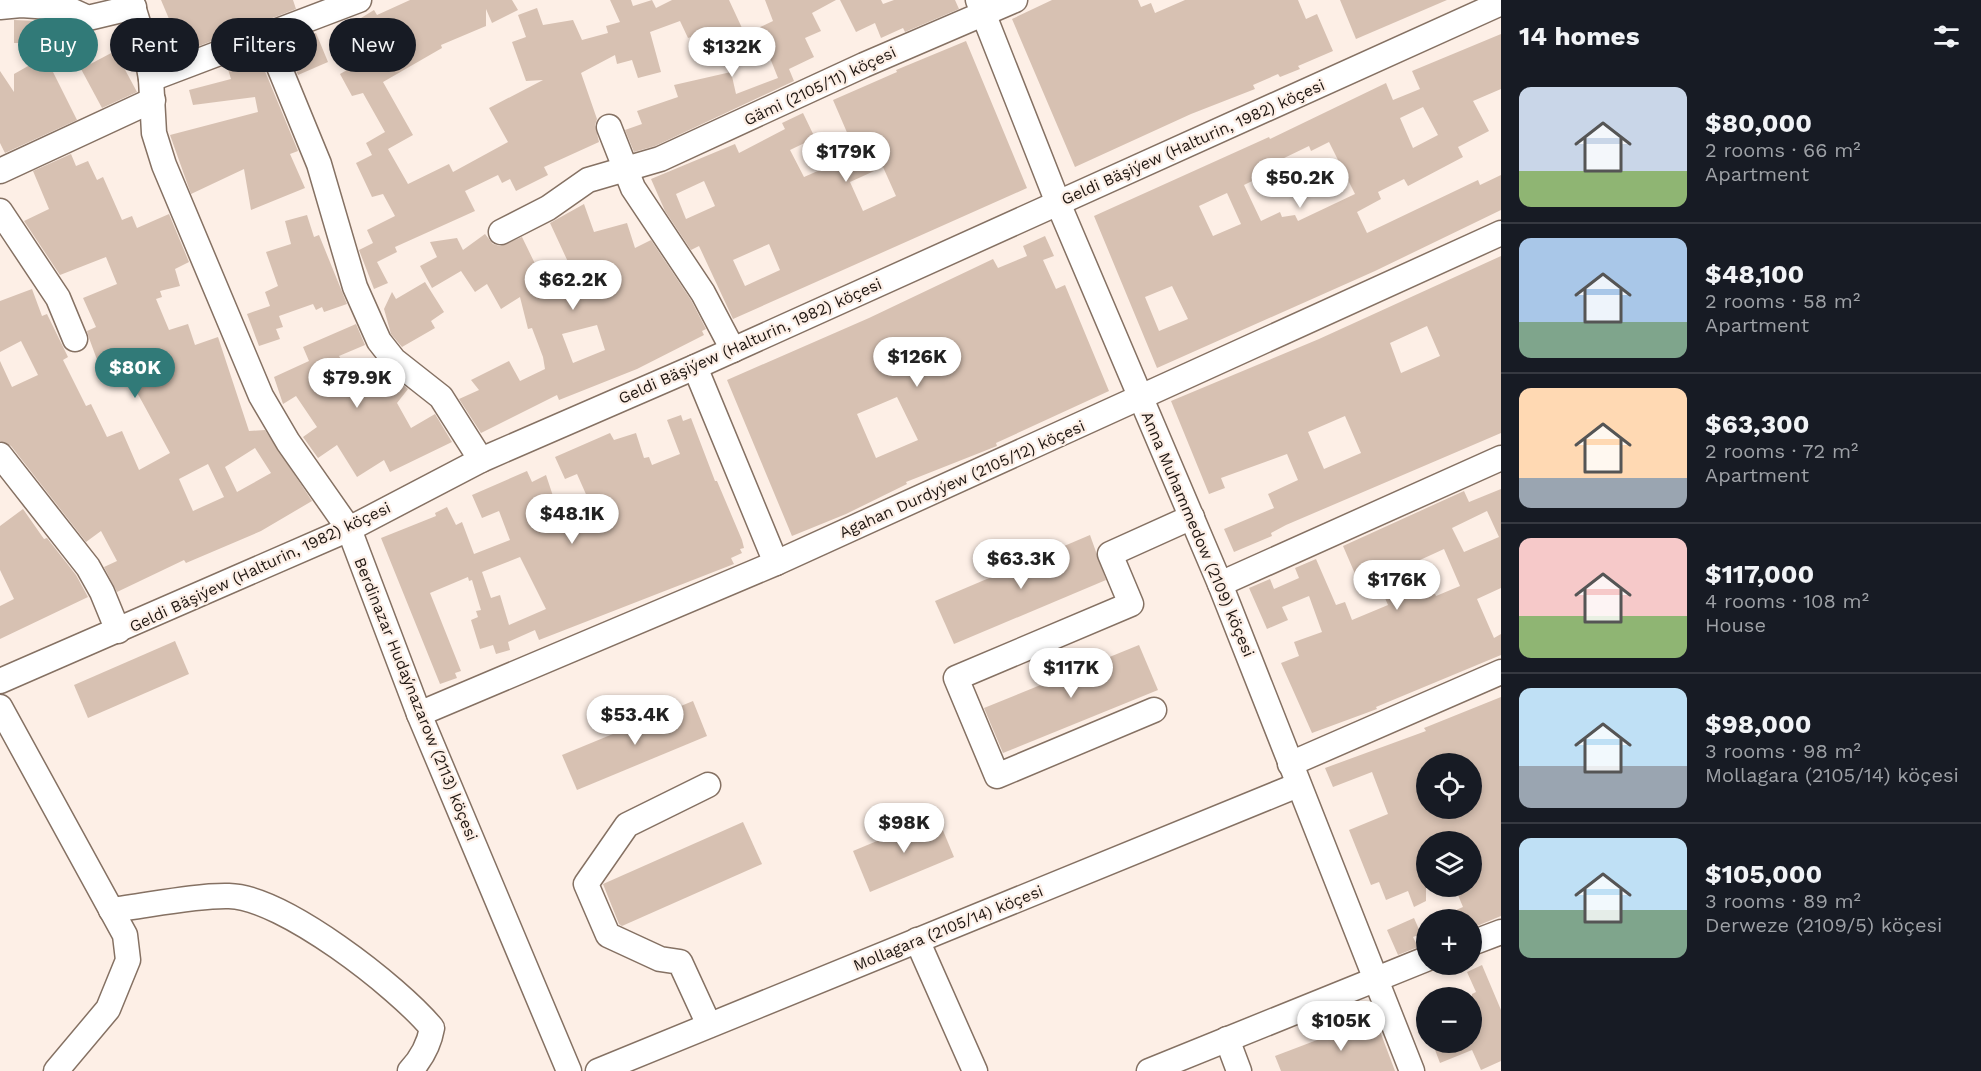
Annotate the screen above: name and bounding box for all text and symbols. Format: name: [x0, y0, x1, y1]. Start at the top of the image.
chip: Buy: [18, 18, 98, 72]
chip: Rent: [110, 18, 199, 72]
chip: Filters: [211, 18, 317, 72]
chip: New: [329, 18, 416, 72]
icon: filters: [1930, 20, 1963, 53]
text: 14 homes: [1519, 21, 1640, 51]
pin: $132K: [690, 27, 774, 78]
text: $132K: [702, 34, 762, 58]
street label: Gämi (2105/11) köçesi: [741, 42, 899, 130]
street label: Geldi Bäşiýew (Halturin, 1982) köçesi: [1058, 75, 1328, 209]
text: $80,000: [1705, 108, 1812, 138]
icon: home: [1567, 111, 1639, 183]
pin: $179K: [804, 132, 888, 183]
text: 2 rooms · 66 m²: [1705, 138, 1861, 162]
text: $179K: [816, 139, 876, 163]
pin: $50.2K: [1251, 158, 1349, 209]
text: Apartment: [1705, 162, 1809, 186]
text: $50.2K: [1266, 165, 1334, 189]
text: $48,100: [1705, 259, 1804, 289]
pin: $62.2K: [524, 260, 622, 311]
icon: home: [1567, 262, 1639, 334]
text: $62.2K: [539, 267, 607, 291]
street label: Geldi Bäşiýew (Halturin, 1982) köçesi: [615, 274, 885, 408]
text: 2 rooms · 58 m²: [1705, 289, 1860, 313]
text: Apartment: [1705, 313, 1809, 337]
pin: $126K: [875, 337, 959, 388]
text: $126K: [887, 344, 947, 368]
pin: $80K: [99, 348, 171, 399]
text: $80K: [109, 355, 161, 379]
pin: $79.9K: [308, 358, 406, 409]
text: $79.9K: [322, 365, 392, 389]
street label: Anna Muhammedow (2109) köçesi: [1137, 408, 1259, 660]
text: $63,300: [1705, 409, 1810, 439]
icon: home: [1567, 412, 1639, 484]
street label: Agahan Durdyýew (2105/12) köçesi: [836, 416, 1088, 542]
text: 2 rooms · 72 m²: [1705, 439, 1858, 463]
text: Apartment: [1705, 463, 1809, 487]
pin: $48.1K: [523, 494, 621, 545]
street label: Geldi Bäşiýew (Halturin, 1982) köçesi: [126, 498, 394, 636]
text: $48.1K: [540, 501, 604, 525]
pin: $63.3K: [972, 539, 1070, 590]
text: $63.3K: [987, 546, 1055, 570]
street label: Berdinazar Hudaýnazarow (2113) köçesi: [350, 555, 482, 843]
text: $117,000: [1705, 559, 1814, 589]
pin: $176K: [1355, 560, 1439, 611]
icon: home: [1567, 562, 1639, 634]
text: $176K: [1367, 567, 1427, 591]
text: 4 rooms · 108 m²: [1705, 589, 1869, 613]
text: House: [1705, 613, 1766, 637]
pin: $117K: [1029, 648, 1113, 699]
text: $117K: [1043, 655, 1099, 679]
pin: $53.4K: [586, 695, 684, 746]
text: $53.4K: [601, 702, 669, 726]
text: $98,000: [1705, 709, 1812, 739]
icon: home: [1567, 712, 1639, 784]
text: 3 rooms · 98 m²: [1705, 739, 1861, 763]
map controls: [1416, 753, 1482, 1053]
button: locate: [1416, 753, 1482, 819]
text: Mollagara (2105/14) köçesi: [1705, 763, 1959, 787]
pin: $98K: [868, 803, 940, 854]
text: $98K: [878, 810, 930, 834]
button: layers: [1416, 831, 1482, 897]
text: $105,000: [1705, 859, 1822, 889]
icon: home: [1567, 862, 1639, 934]
street label: Mollagara (2105/14) köçesi: [850, 881, 1046, 975]
text: 3 rooms · 89 m²: [1705, 889, 1861, 913]
button: +: [1416, 909, 1482, 975]
text: Derweze (2109/5) köçesi: [1705, 913, 1942, 937]
button: −: [1416, 987, 1482, 1053]
pin: $105K: [1299, 1001, 1383, 1052]
text: $105K: [1311, 1008, 1371, 1032]

